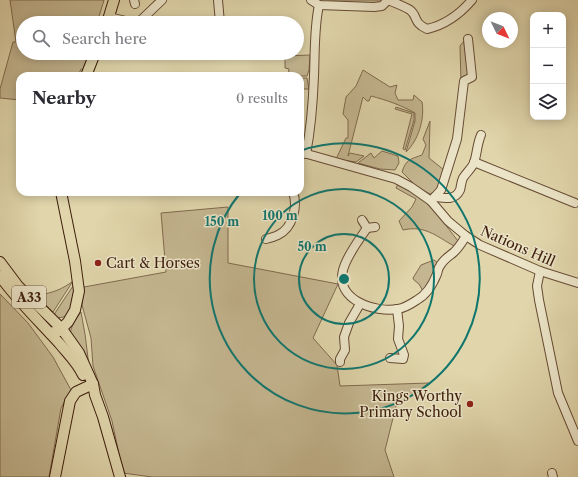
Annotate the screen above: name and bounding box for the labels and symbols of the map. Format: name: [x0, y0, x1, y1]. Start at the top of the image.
north arrow: [482, 12, 518, 48]
text: 100 m: [262, 208, 298, 223]
text: 150 m: [205, 214, 239, 229]
street label: Nations Hill: [478, 222, 558, 270]
text: 50 m: [297, 239, 327, 254]
place label: Cart & Horses: [106, 254, 200, 272]
marker: Cart & Horses: [93, 258, 103, 268]
centre of rings: [337, 272, 351, 286]
road number: A33: [12, 286, 46, 308]
place label: Kings Worthy Primary School: [359, 387, 462, 421]
marker: Kings Worthy Primary School: [465, 399, 475, 409]

